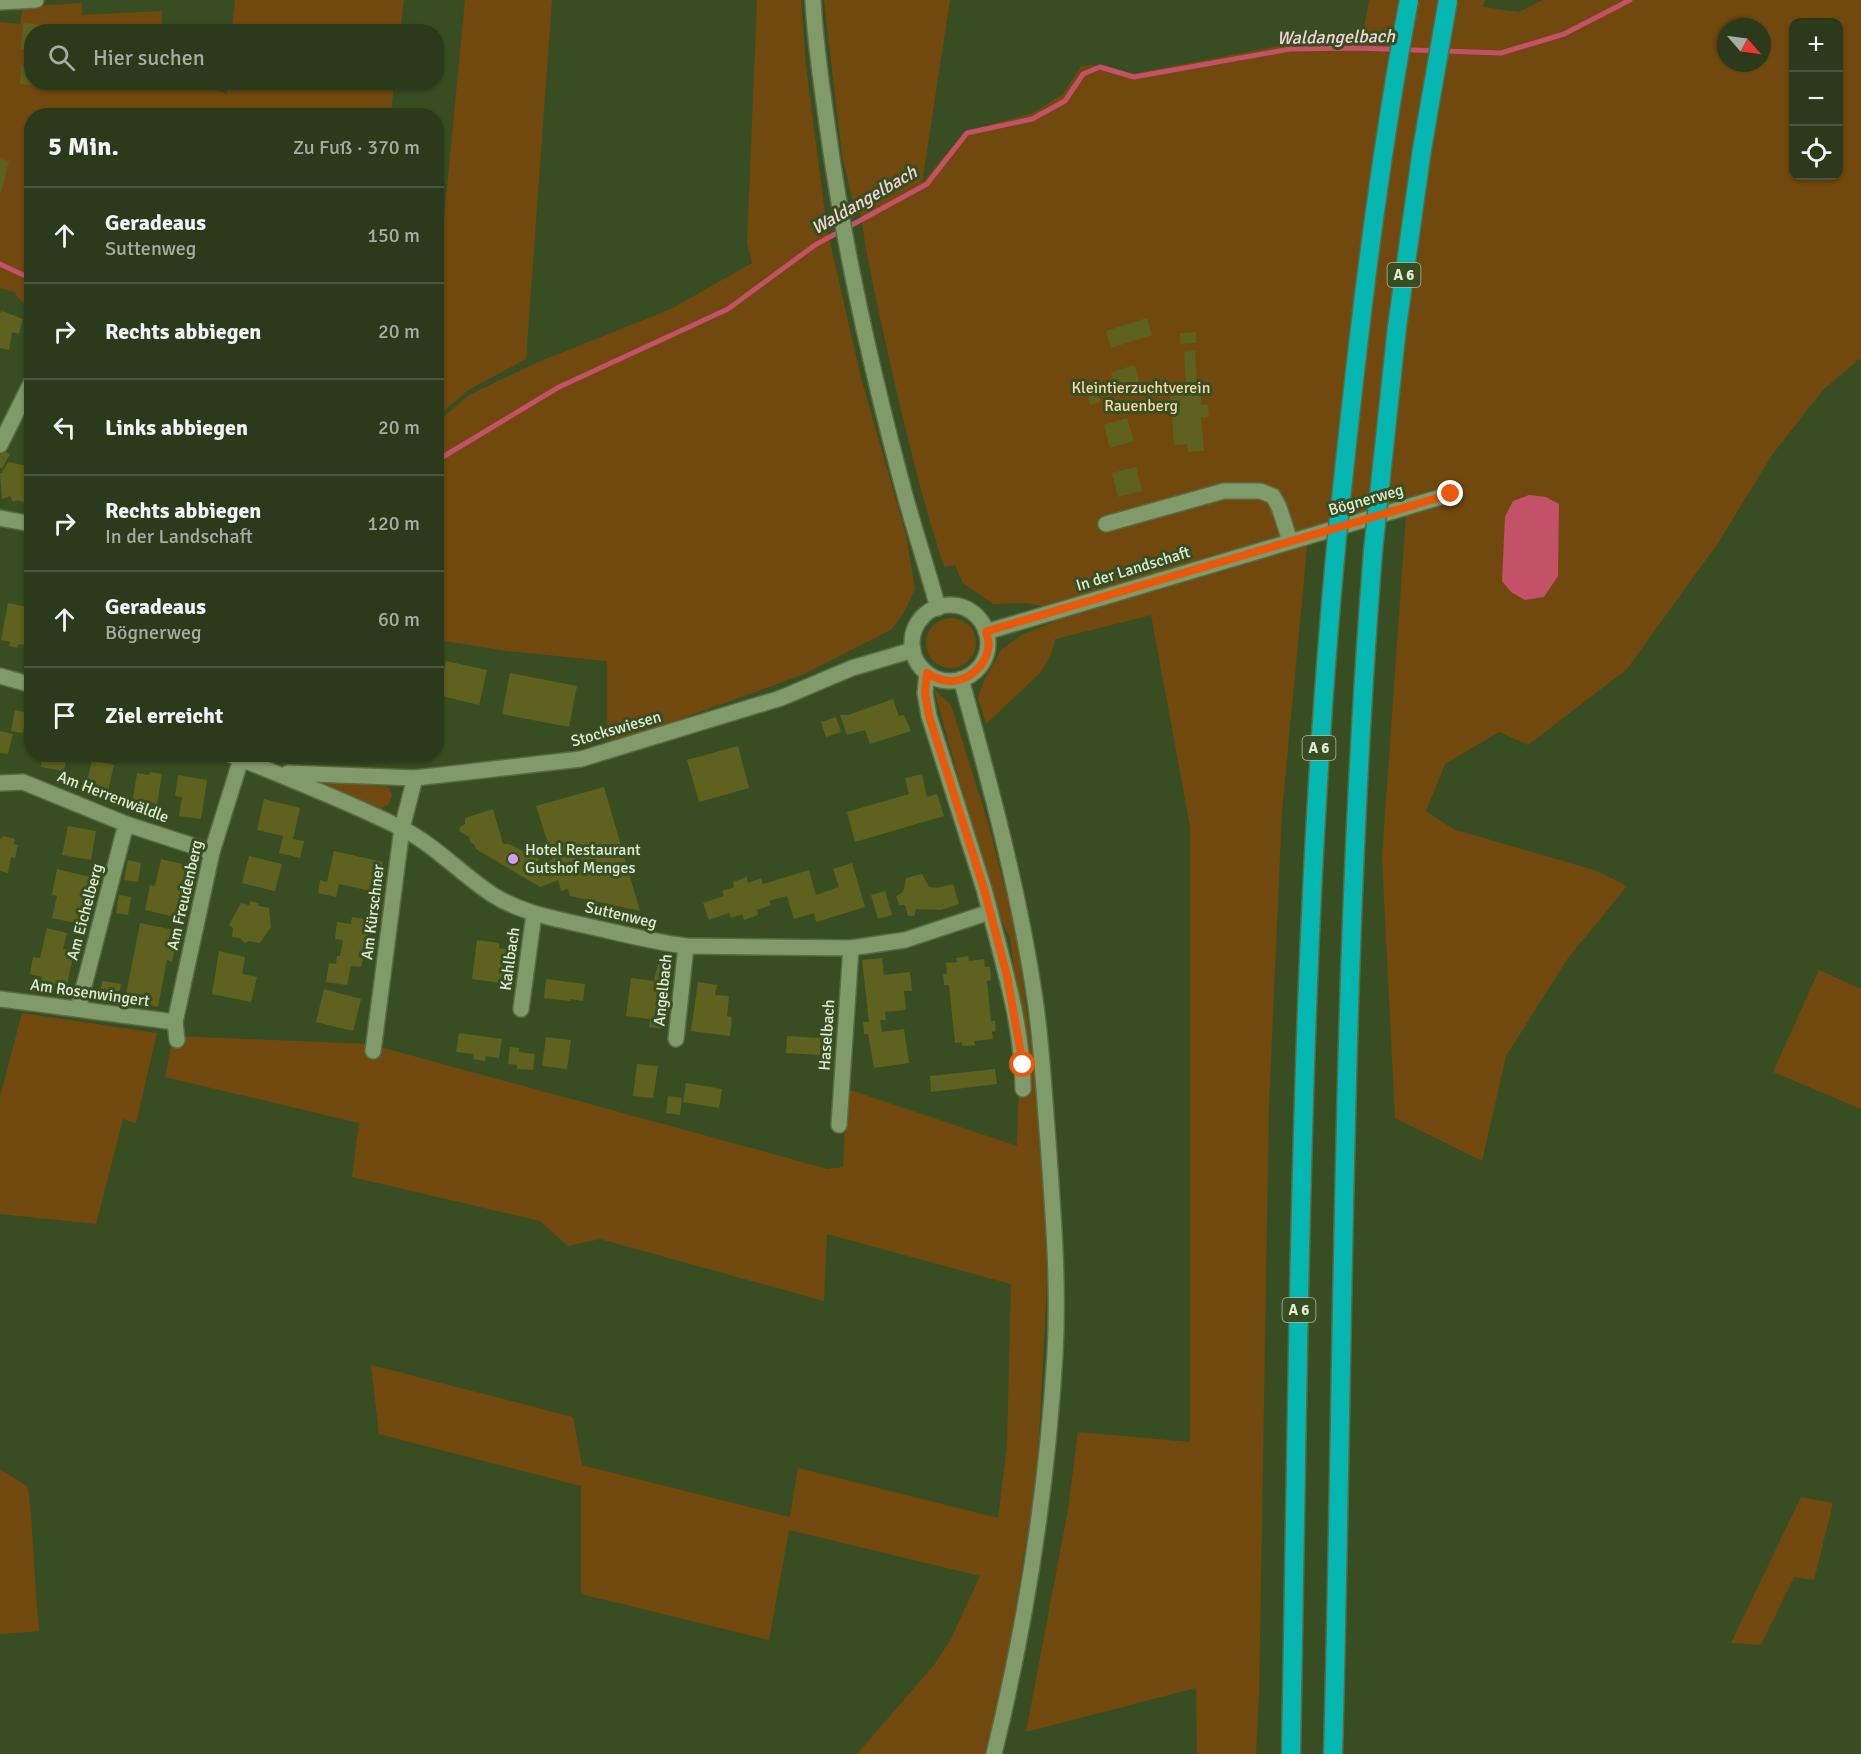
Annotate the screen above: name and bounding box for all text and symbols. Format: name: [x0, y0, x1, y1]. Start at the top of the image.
north arrow: [1717, 18, 1771, 72]
map controls: [1789, 18, 1843, 180]
button: +: [1789, 18, 1843, 72]
search box: [24, 24, 444, 90]
water label: Waldangelbach: [1277, 25, 1396, 49]
icon: search: [45, 41, 78, 74]
text: Hier suchen: [93, 44, 205, 71]
button: −: [1789, 72, 1843, 126]
button: locate: [1789, 126, 1843, 180]
text: 5 Min.: [48, 131, 119, 163]
text: Zu Fuß · 370 m: [293, 135, 420, 160]
water label: Waldangelbach: [807, 160, 922, 239]
text: Geradeaus: [105, 209, 206, 236]
icon: ahead: [48, 219, 81, 252]
text: 150 m: [367, 223, 420, 248]
text: Suttenweg: [105, 236, 196, 261]
road number: A 6: [1388, 263, 1420, 287]
icon: right: [48, 315, 81, 348]
text: Rechts abbiegen: [105, 318, 261, 345]
text: 20 m: [378, 319, 420, 344]
park label: Kleintierzuchtverein Rauenberg: [1072, 378, 1210, 416]
icon: left: [48, 411, 81, 444]
text: Links abbiegen: [105, 414, 248, 441]
text: 20 m: [378, 415, 420, 440]
street label: Bögnerweg: [1326, 480, 1406, 520]
route end: [1437, 480, 1463, 506]
text: Rechts abbiegen: [105, 497, 261, 524]
icon: right: [48, 507, 81, 540]
text: 120 m: [367, 511, 420, 536]
text: In der Landschaft: [105, 524, 253, 549]
street label: In der Landschaft: [1074, 542, 1193, 596]
text: Geradeaus: [105, 593, 206, 620]
icon: ahead: [48, 603, 81, 636]
text: 60 m: [378, 607, 420, 632]
text: Bögnerweg: [105, 620, 202, 645]
icon: arrive: [48, 699, 81, 732]
text: Ziel erreicht: [105, 702, 223, 729]
street label: Stockswiesen: [569, 707, 663, 751]
road number: A 6: [1302, 736, 1336, 760]
street label: Am Herrenwäldle: [54, 767, 172, 827]
street label: Am Freudenberg: [163, 838, 207, 952]
place label: Hotel Restaurant Gutshof Menges: [525, 840, 641, 878]
marker: Hotel Restaurant Gutshof Menges: [506, 852, 520, 866]
street label: Am Eichelberg: [63, 862, 107, 962]
street label: Am Kürschner: [357, 863, 389, 961]
street label: Suttenweg: [583, 897, 659, 933]
street label: Kahlbach: [496, 926, 524, 992]
street label: Angelbach: [649, 953, 677, 1027]
street label: Am Rosenwingert: [29, 975, 151, 1011]
street label: Haselbach: [815, 999, 839, 1071]
route start: [1009, 1051, 1035, 1077]
road number: A 6: [1282, 1298, 1316, 1322]

